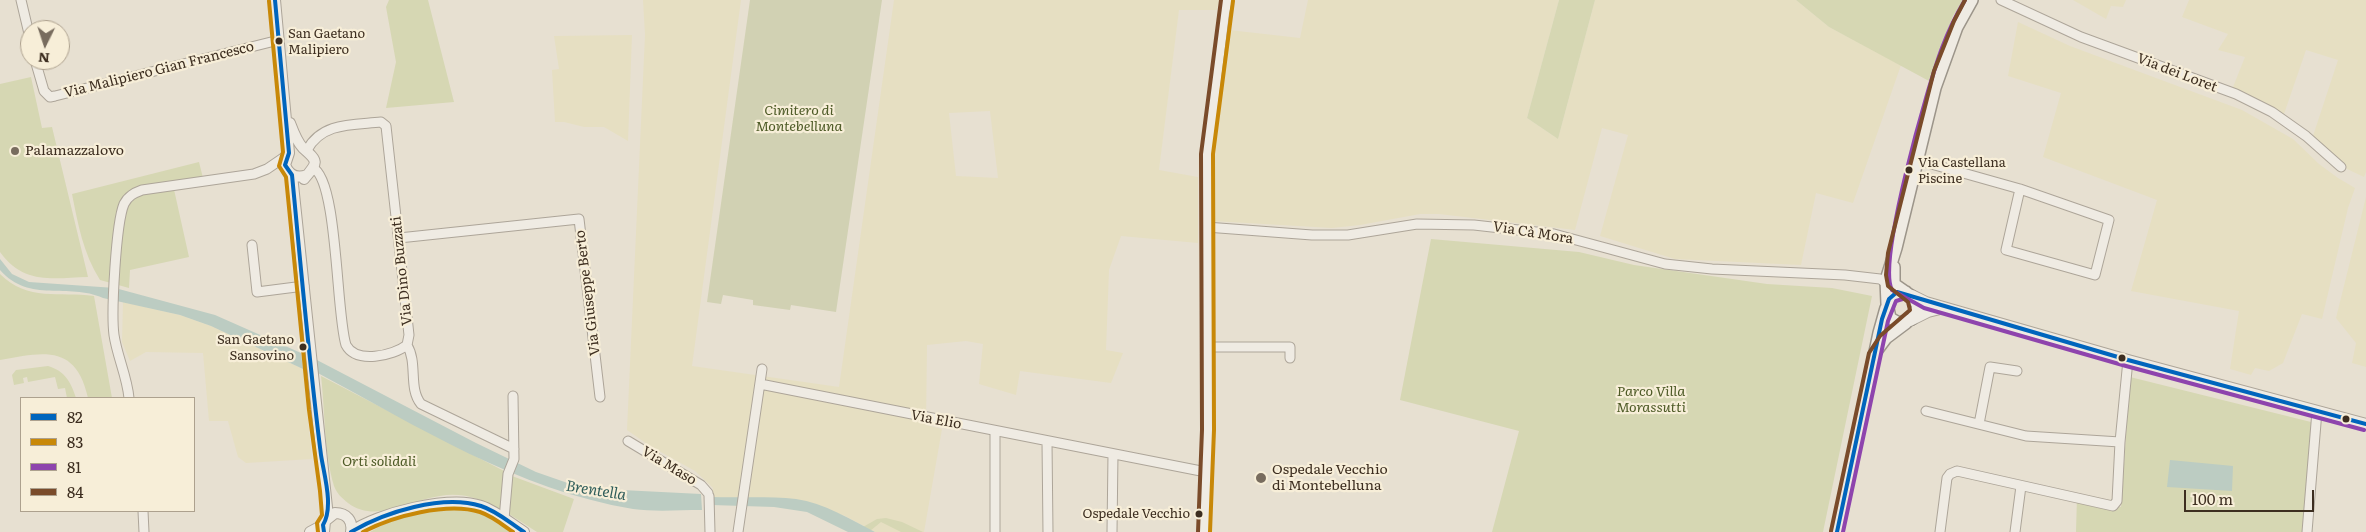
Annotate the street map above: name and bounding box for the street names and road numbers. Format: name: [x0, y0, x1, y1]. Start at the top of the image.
street label: Via Malipiero Gian Francesco: [62, 38, 256, 102]
street label: Via dei Loret: [2135, 50, 2219, 96]
street label: Via Dino Buzzati: [388, 215, 416, 327]
street label: Via Cà Mora: [1492, 218, 1574, 248]
street label: Via Giuseppe Berto: [572, 229, 604, 357]
street label: Via Elio: [909, 407, 963, 433]
street label: Via Maso: [639, 443, 699, 489]

